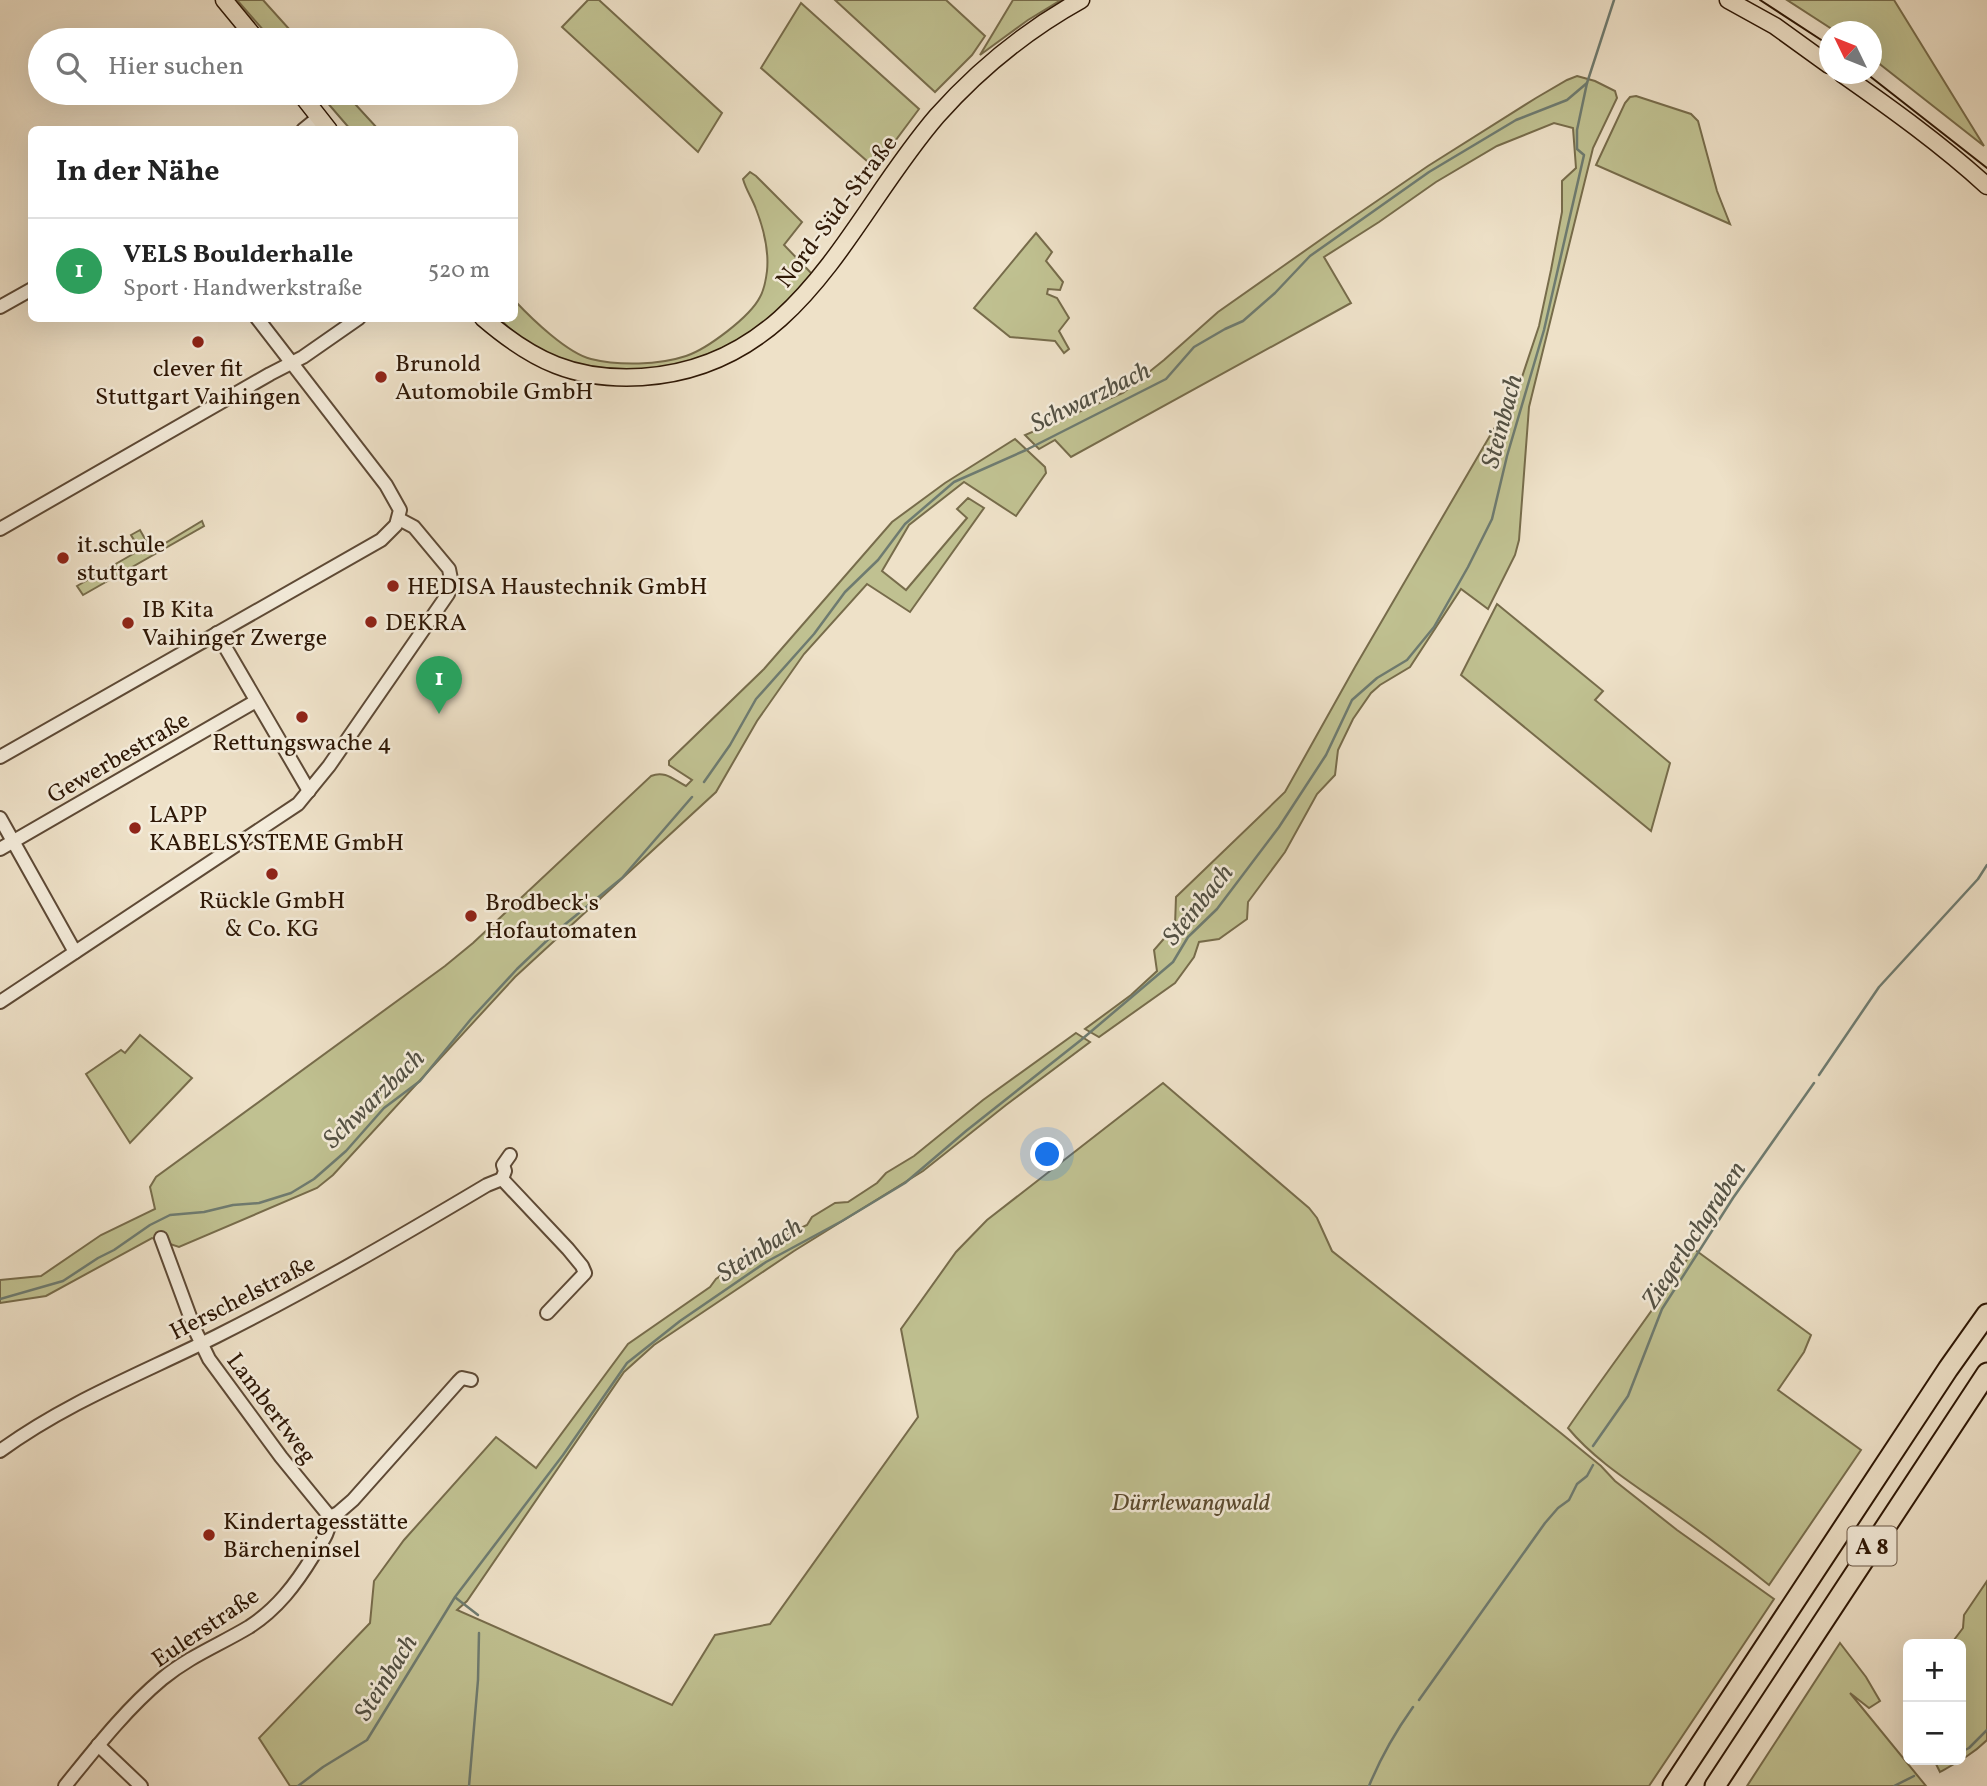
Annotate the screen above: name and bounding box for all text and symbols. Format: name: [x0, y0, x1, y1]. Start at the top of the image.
north arrow: [1819, 21, 1882, 84]
search box: [28, 28, 518, 105]
icon: search: [52, 48, 90, 86]
text: Hier suchen: [108, 49, 244, 85]
street label: Nord-Süd-Straße: [769, 128, 907, 296]
text: In der Nähe: [56, 151, 220, 193]
text: VELS Boulderhalle: [123, 237, 353, 273]
text: 1: [74, 255, 84, 287]
text: 520 m: [428, 255, 490, 287]
text: Sport · Handwerkstraße: [123, 273, 362, 305]
marker: clever fit Stuttgart Vaihingen: [190, 334, 206, 350]
place label: Brunold Automobile GmbH: [395, 348, 593, 410]
place label: clever fit Stuttgart Vaihingen: [95, 353, 301, 415]
water label: Schwarzbach: [1025, 353, 1157, 442]
marker: Brunold Automobile GmbH: [373, 369, 389, 385]
water label: Steinbach: [1473, 371, 1533, 472]
place label: it.schule stuttgart: [77, 529, 169, 591]
marker: it.schule stuttgart: [55, 550, 71, 566]
place label: HEDISA Haustechnik GmbH: [407, 571, 708, 605]
marker: HEDISA Haustechnik GmbH: [385, 578, 401, 594]
place label: IB Kita Vaihinger Zwerge: [142, 594, 327, 656]
place label: DEKRA: [385, 607, 467, 641]
marker: DEKRA: [363, 614, 379, 630]
marker: IB Kita Vaihinger Zwerge: [120, 615, 136, 631]
pin: 1: [416, 656, 462, 714]
street label: Gewerbestraße: [41, 704, 197, 813]
marker: Rettungswache 4: [294, 709, 310, 725]
place label: Rettungswache 4: [212, 727, 392, 761]
place label: LAPP KABELSYSTEME GmbH: [149, 799, 404, 861]
marker: LAPP KABELSYSTEME GmbH: [127, 820, 143, 836]
water label: Steinbach: [1154, 857, 1243, 954]
marker: Rückle GmbH & Co. KG: [264, 866, 280, 882]
place label: Rückle GmbH & Co. KG: [199, 885, 345, 947]
place label: Brodbeck's Hofautomaten: [485, 887, 637, 949]
marker: Brodbeck's Hofautomaten: [463, 908, 479, 924]
water label: Schwarzbach: [315, 1042, 433, 1157]
your location: [1030, 1137, 1064, 1171]
water label: Ziegerlochgraben: [1633, 1155, 1756, 1316]
water label: Steinbach: [710, 1210, 810, 1292]
street label: Herschelstraße: [164, 1247, 322, 1350]
street label: Lambertweg: [217, 1346, 324, 1472]
park label: Dürrlewangwald: [1112, 1487, 1271, 1521]
place label: Kindertagesstätte Bärcheninsel: [223, 1506, 408, 1568]
road number: A 8: [1848, 1526, 1896, 1566]
marker: Kindertagesstätte Bärcheninsel: [201, 1527, 217, 1543]
street label: Eulerstraße: [146, 1580, 267, 1677]
water label: Steinbach: [346, 1628, 427, 1728]
map controls: [1903, 1639, 1966, 1765]
button: +: [1903, 1639, 1966, 1702]
button: −: [1903, 1702, 1966, 1765]

